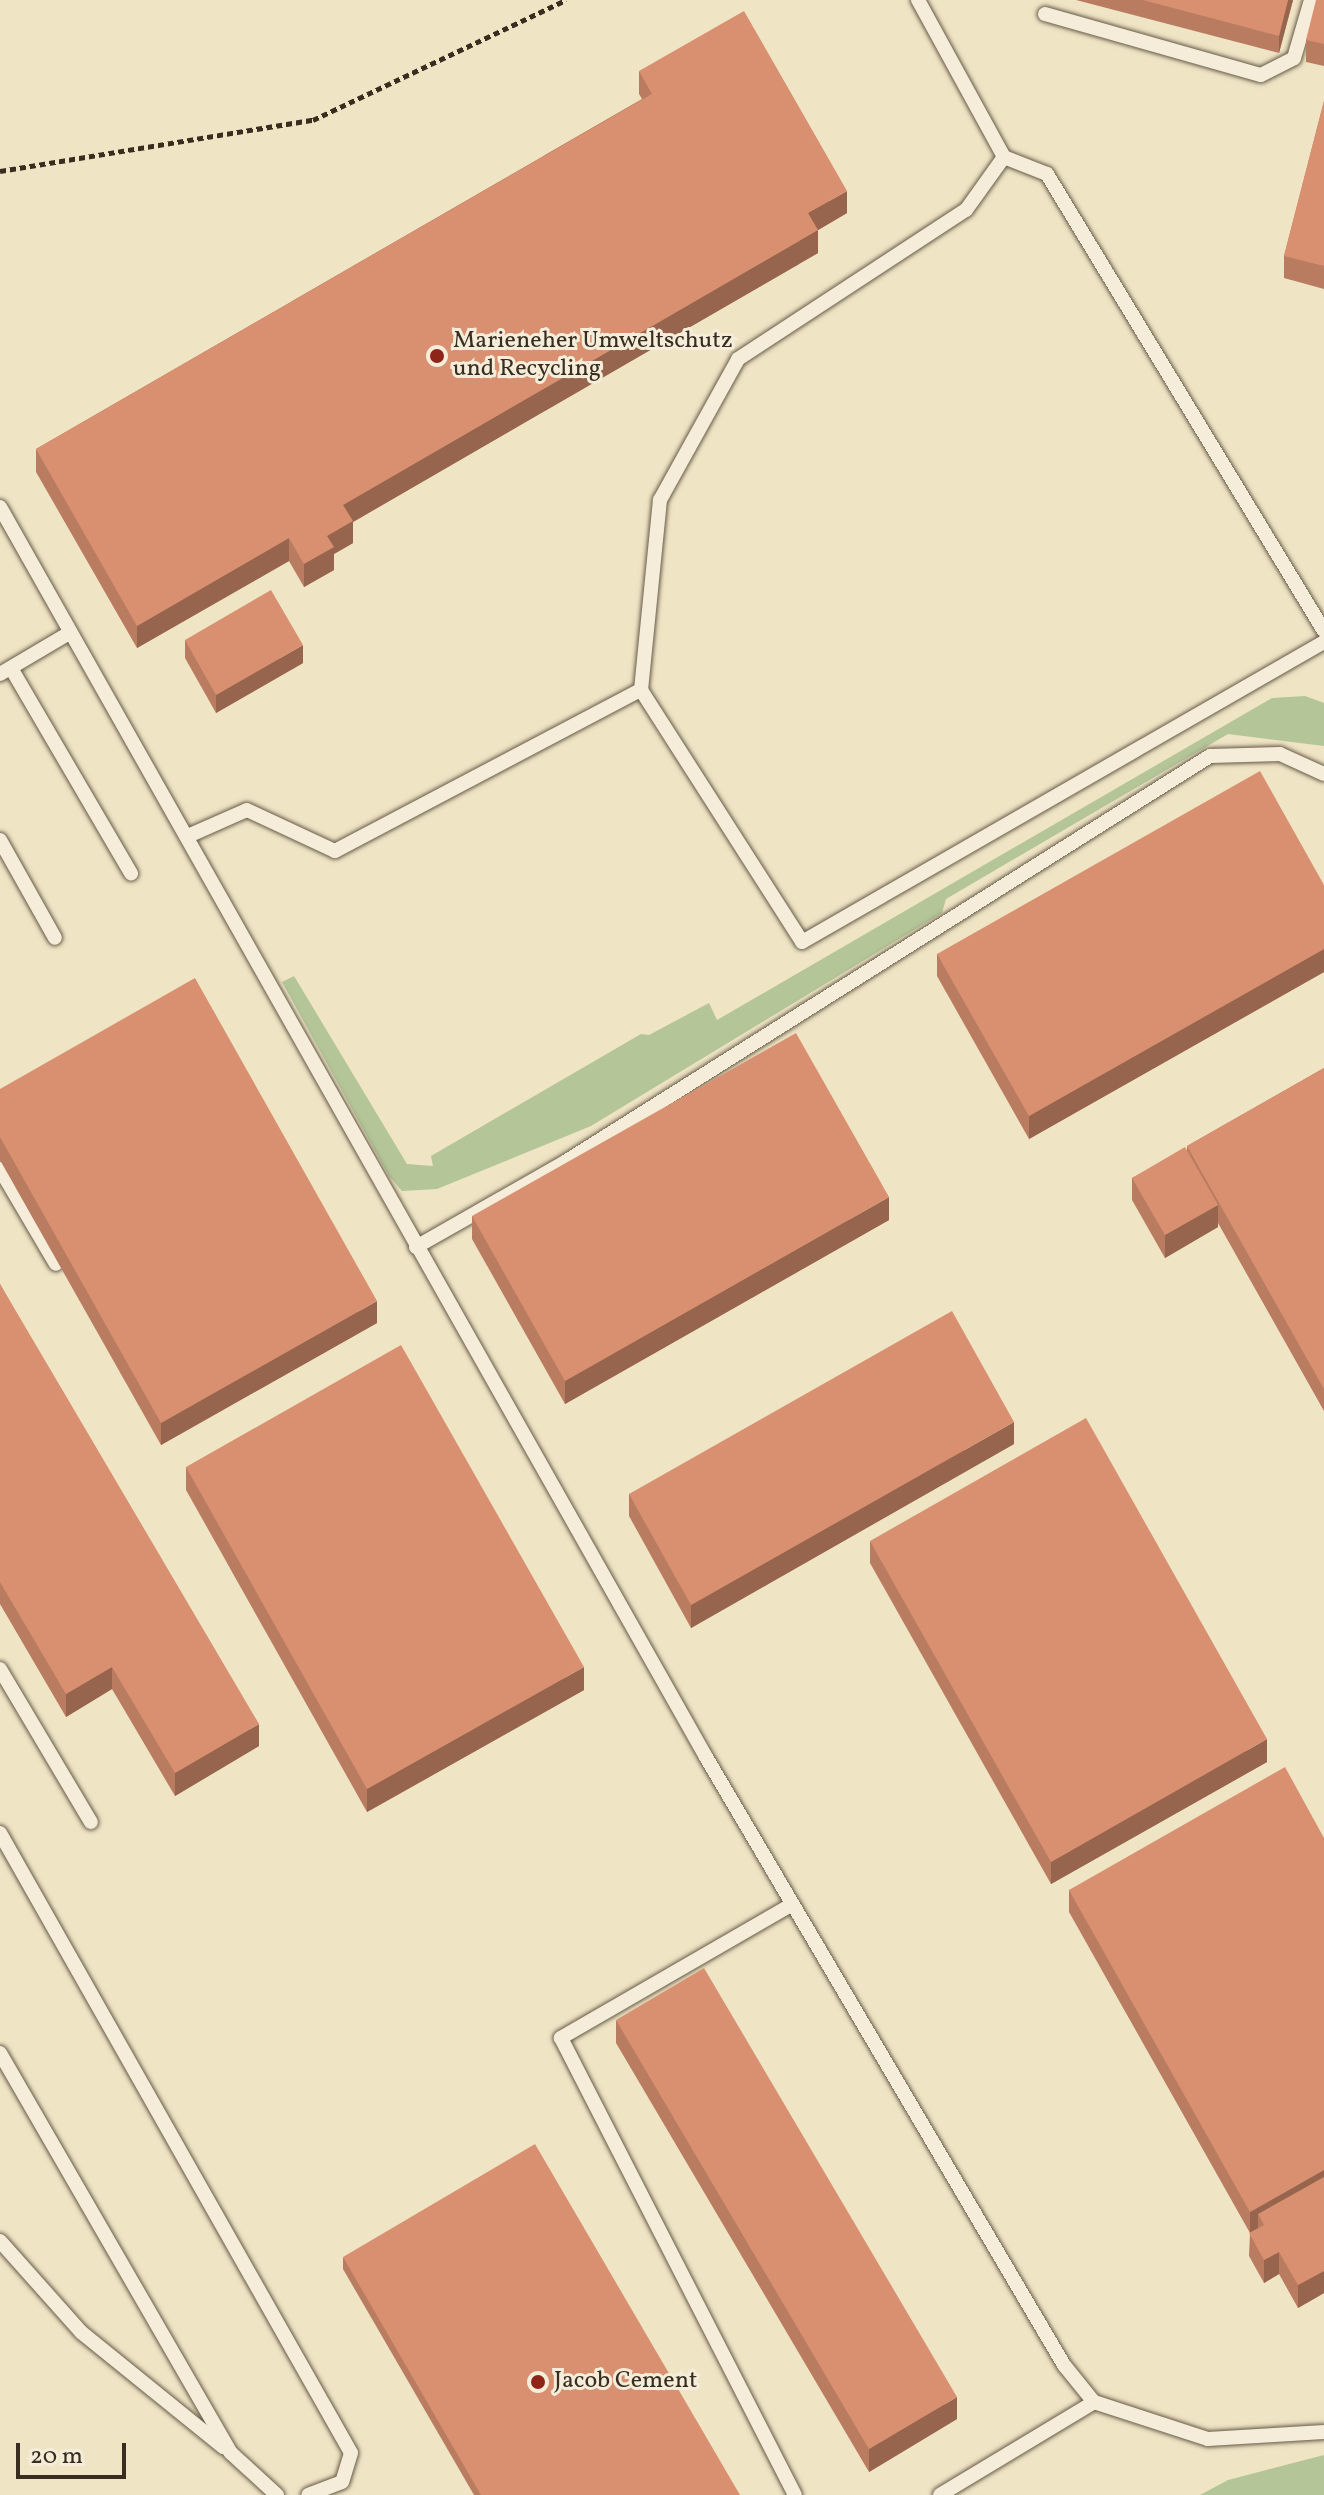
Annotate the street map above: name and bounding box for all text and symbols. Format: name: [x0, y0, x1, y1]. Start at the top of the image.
place label: Marieneher Umweltschutz und Recycling: [453, 328, 733, 384]
marker: Marieneher Umweltschutz und Recycling: [428, 347, 446, 365]
place label: Jacob Cement: [554, 2368, 697, 2396]
marker: Jacob Cement: [529, 2373, 547, 2391]
scale bar: [20, 2427, 130, 2477]
text: 20 m: [30, 2440, 83, 2474]

